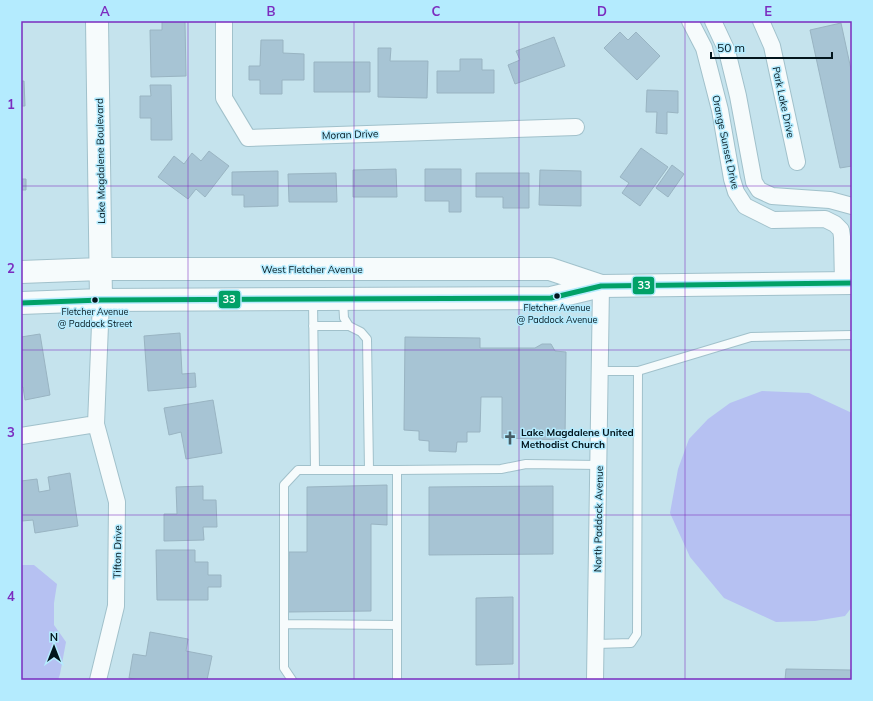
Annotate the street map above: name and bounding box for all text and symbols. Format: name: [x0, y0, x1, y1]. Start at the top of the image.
text: A: [100, 3, 110, 19]
text: B: [267, 3, 276, 19]
text: C: [432, 3, 441, 19]
text: D: [597, 3, 607, 19]
text: E: [764, 3, 772, 19]
scale bar: [711, 34, 832, 60]
text: 50 m: [717, 40, 745, 55]
street label: Park Lake Drive: [770, 65, 797, 139]
street label: Orange Sunset Drive: [709, 94, 742, 190]
text: 1: [7, 96, 15, 112]
street label: Lake Magdalene Boulevard: [93, 98, 108, 224]
street label: Moran Drive: [322, 127, 378, 142]
text: 2: [7, 260, 15, 276]
street label: West Fletcher Avenue: [261, 263, 363, 276]
line badge: 33: [632, 276, 655, 295]
text: 33: [637, 278, 651, 292]
line badge: 33: [218, 290, 241, 309]
marker: Fletcher Avenue @ Paddock Avenue: [552, 291, 562, 301]
text: 33: [222, 292, 236, 306]
marker: Fletcher Avenue @ Paddock Street: [90, 295, 100, 305]
place label: Fletcher Avenue @ Paddock Avenue: [517, 302, 598, 325]
place label: Fletcher Avenue @ Paddock Street: [58, 306, 132, 329]
text: 3: [7, 424, 15, 440]
place label: Lake Magdalene United Methodist Church: [521, 426, 634, 451]
church icon: Lake Magdalene United Methodist Church: [502, 430, 518, 446]
street label: North Paddock Avenue: [591, 466, 606, 572]
street label: Tifton Drive: [111, 525, 124, 579]
text: 4: [7, 588, 15, 604]
north arrow: [34, 627, 74, 667]
text: N: [50, 630, 58, 644]

